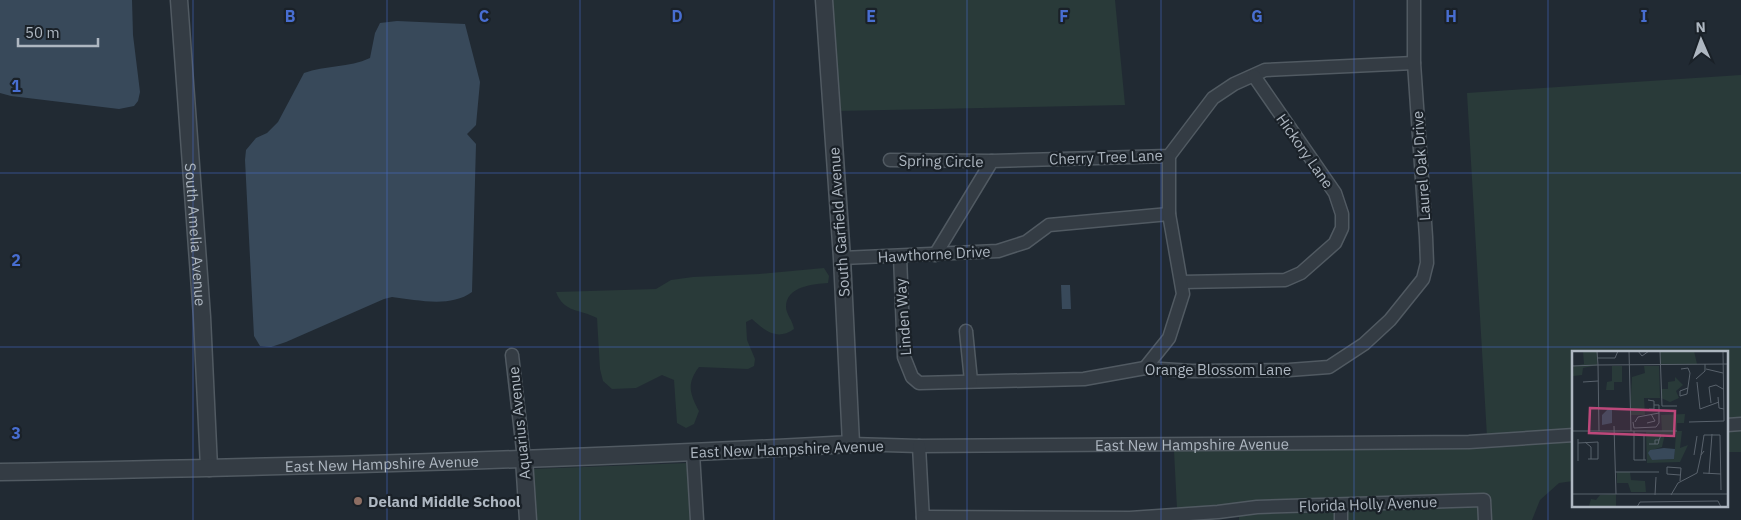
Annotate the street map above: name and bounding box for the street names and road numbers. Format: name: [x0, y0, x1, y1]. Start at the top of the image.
street label: Hickory Lane: [1272, 110, 1338, 192]
street label: Laurel Oak Drive: [1408, 110, 1434, 222]
street label: South Garfield Avenue: [824, 146, 854, 298]
street label: Cherry Tree Lane: [1049, 146, 1163, 168]
street label: Spring Circle: [898, 151, 984, 171]
street label: South Amelia Avenue: [181, 162, 211, 307]
street label: Hawthorne Drive: [877, 242, 991, 266]
street label: Linden Way: [891, 277, 915, 356]
street label: Orange Blossom Lane: [1145, 360, 1291, 379]
street label: Aquarius Avenue: [504, 366, 534, 480]
street label: East New Hampshire Avenue: [1095, 434, 1289, 454]
street label: East New Hampshire Avenue: [690, 436, 884, 462]
street label: East New Hampshire Avenue: [285, 451, 479, 476]
street label: Florida Holly Avenue: [1298, 492, 1438, 516]

